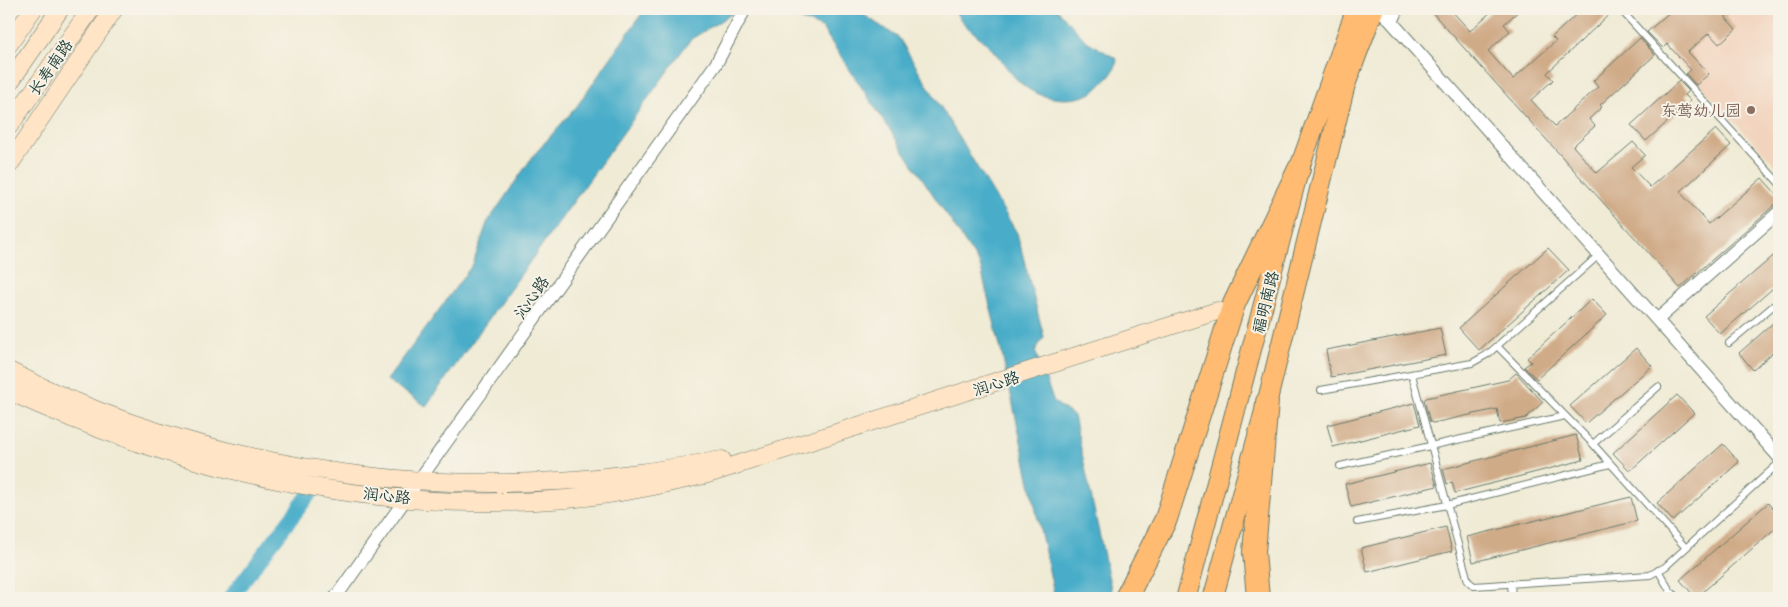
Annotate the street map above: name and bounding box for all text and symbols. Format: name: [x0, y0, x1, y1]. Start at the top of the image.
street label: 长寿南路: [20, 33, 81, 102]
place label: 东莺幼儿园: [1661, 96, 1741, 125]
marker: 东莺幼儿园: [1745, 104, 1757, 116]
street label: 福明南路: [1244, 268, 1287, 337]
street label: 沁心路: [506, 269, 557, 325]
street label: 润心路: [969, 362, 1023, 405]
street label: 润心路: [362, 479, 412, 512]

